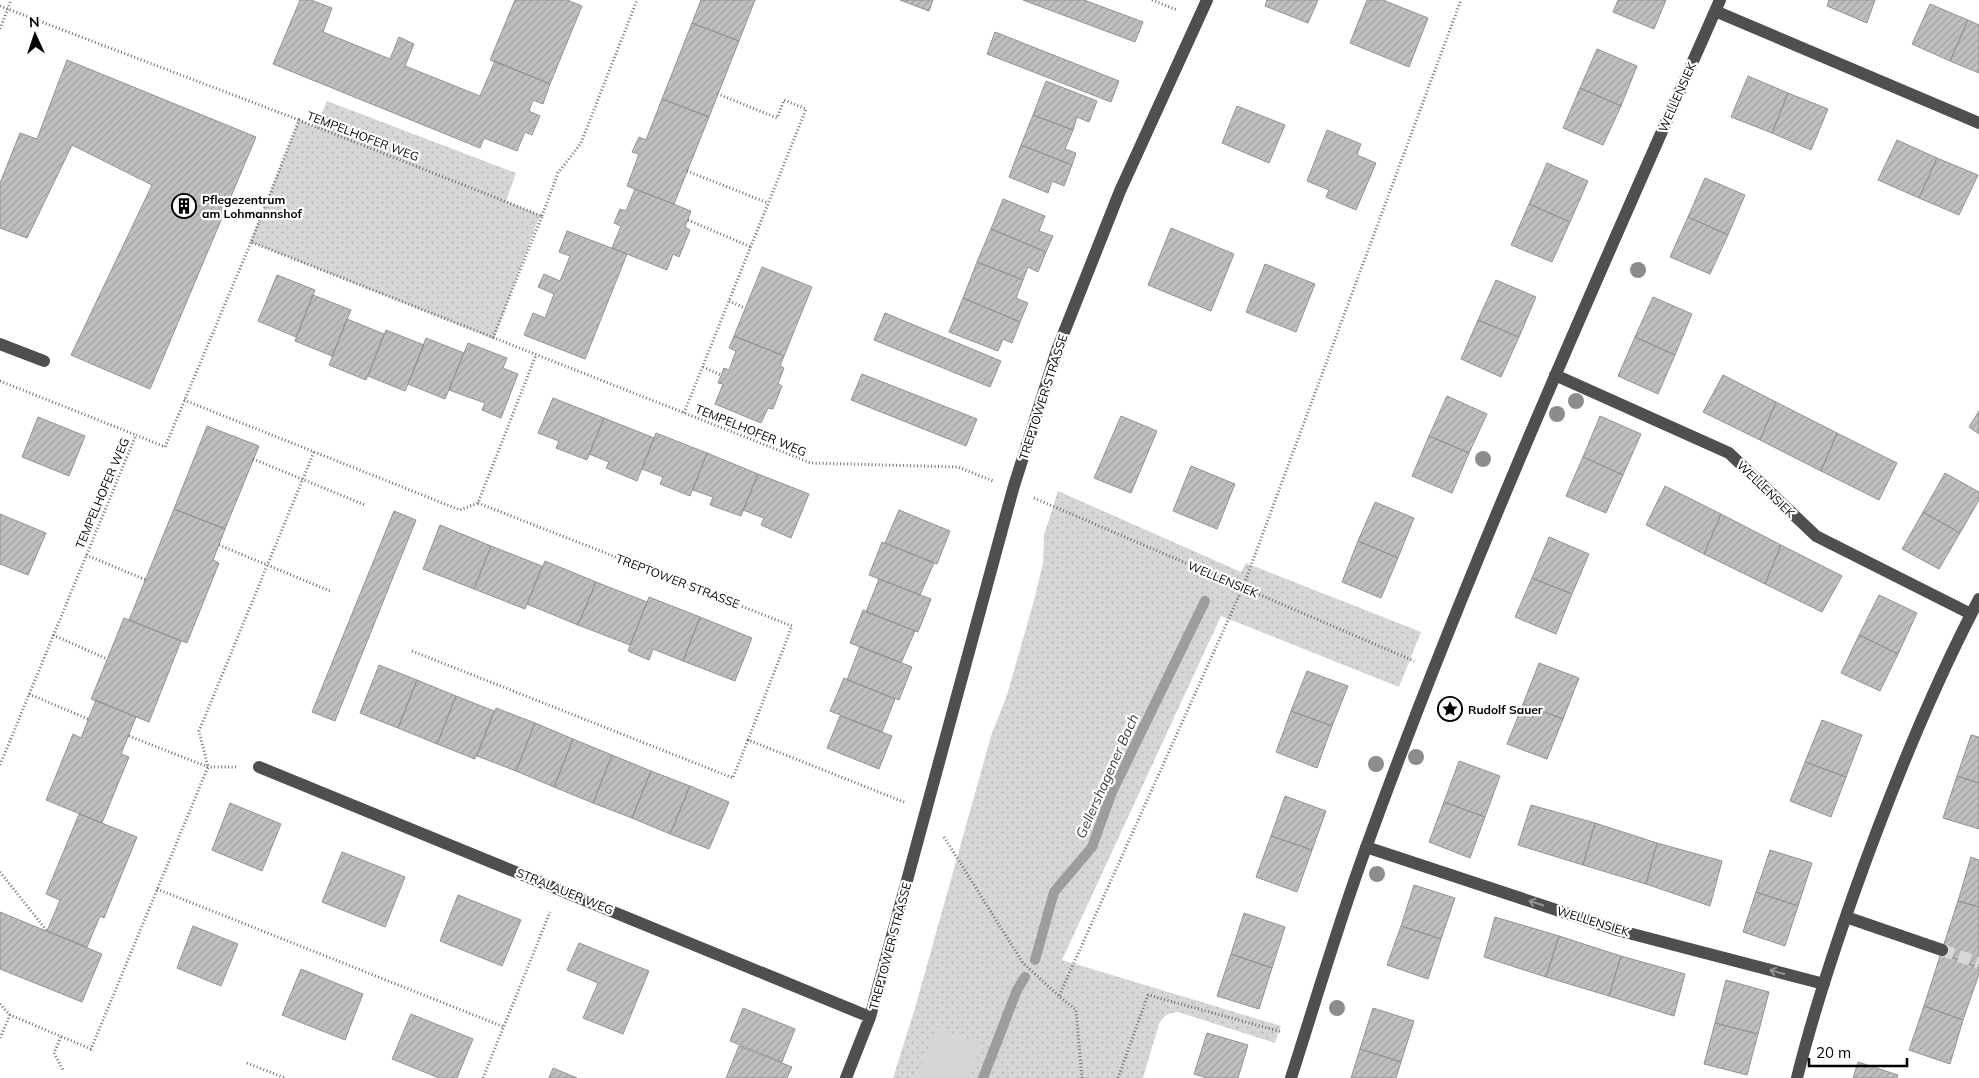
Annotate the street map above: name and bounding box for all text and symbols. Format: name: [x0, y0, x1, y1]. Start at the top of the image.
north arrow: [10, 10, 60, 60]
text: N: [29, 13, 40, 31]
street label: WELLENSIEK: [1655, 59, 1699, 134]
street label: TEMPELHOFER WEG: [305, 108, 421, 164]
place label: Pflegezentrum am Lohmannshof: [202, 192, 303, 221]
building icon: Pflegezentrum am Lohmannshof: [171, 193, 197, 219]
street label: TREPTOWER STRASSE: [1016, 332, 1070, 462]
street label: TEMPELHOFER WEG: [693, 401, 809, 459]
street label: TEMPELHOFER WEG: [72, 435, 132, 551]
street label: WELLENSIEK: [1734, 458, 1798, 521]
street label: TREPTOWER STRASSE: [614, 550, 742, 612]
street label: WELLENSIEK: [1186, 557, 1261, 601]
place icon: Rudolf Sauer: [1437, 696, 1463, 722]
place label: Rudolf Sauer: [1468, 702, 1543, 717]
water label: Gellershagener Bach: [1071, 711, 1143, 841]
street label: STRALAUER WEG: [514, 865, 616, 917]
street label: TREPTOWER STRASSE: [866, 881, 914, 1011]
one-way arrow: [1529, 898, 1545, 908]
street label: WELLENSIEK: [1555, 903, 1631, 939]
one-way arrow: [1769, 966, 1785, 976]
scale bar: [1809, 1036, 1906, 1068]
text: 20 m: [1816, 1043, 1851, 1062]

